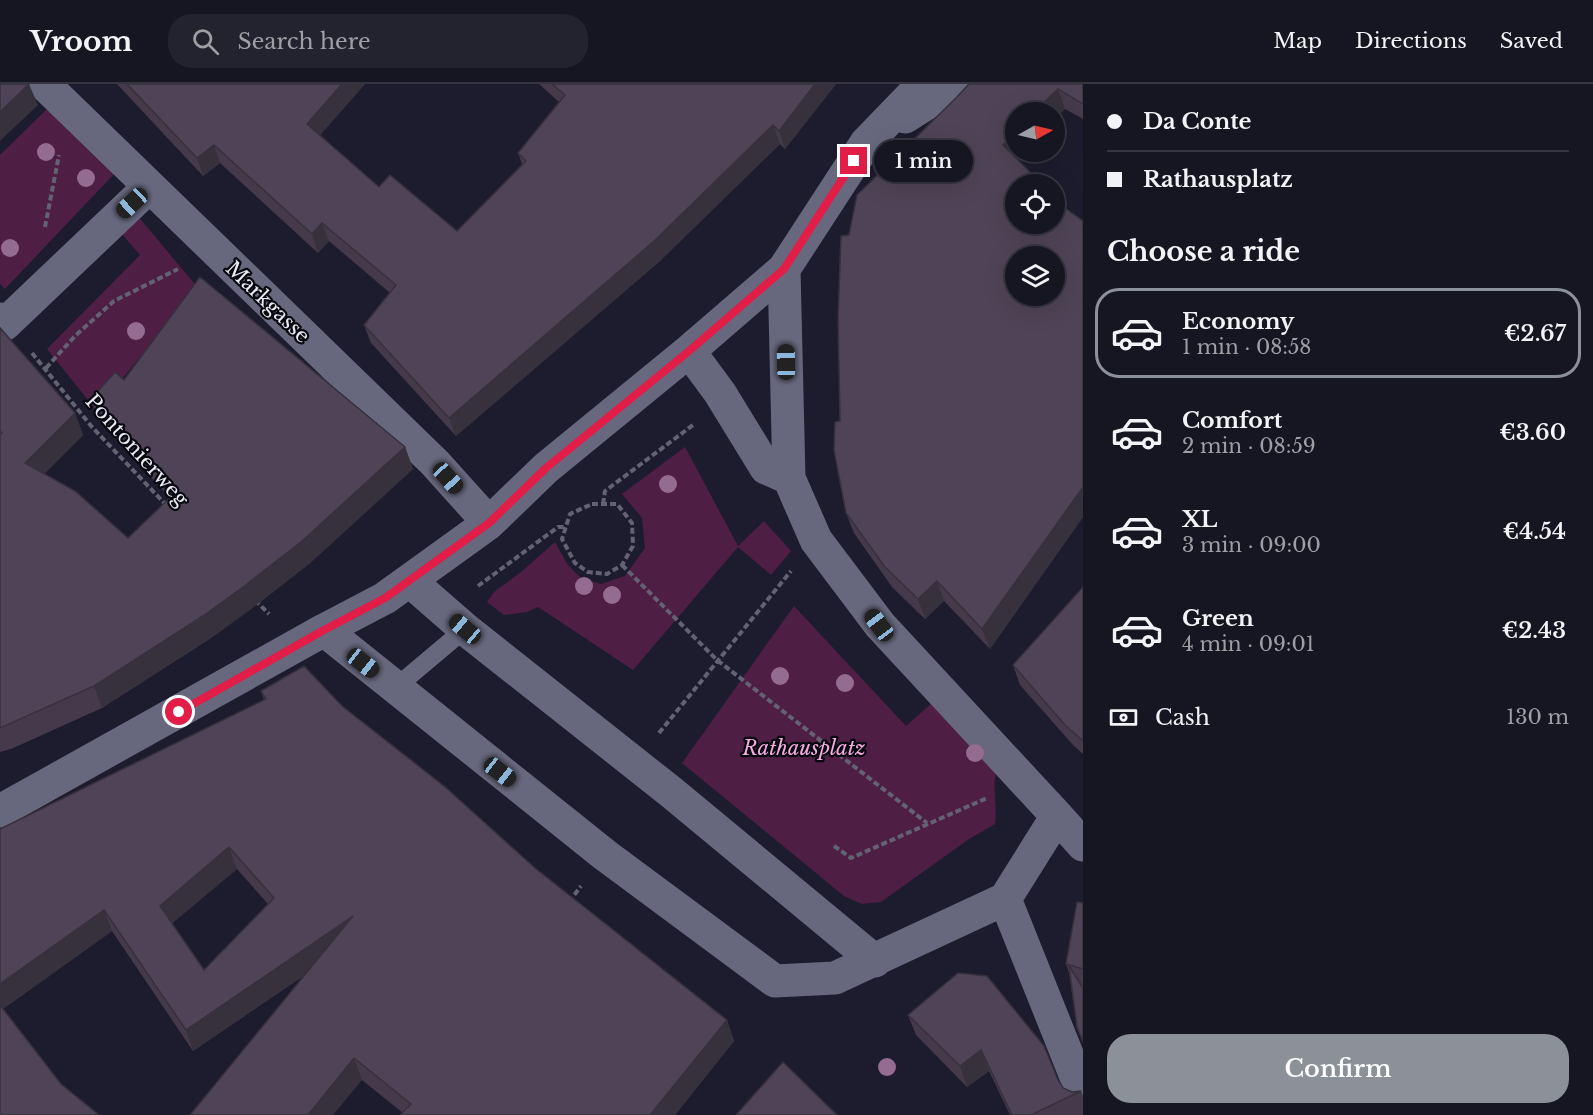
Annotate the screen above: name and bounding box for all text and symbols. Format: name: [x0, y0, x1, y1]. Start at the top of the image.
search box: [168, 14, 588, 68]
text: Vroom: [30, 24, 132, 59]
icon: search: [189, 25, 222, 58]
text: Search here: [237, 28, 371, 55]
text: Map: [1273, 28, 1322, 54]
text: Directions: [1355, 28, 1467, 54]
text: Saved: [1500, 28, 1563, 54]
north arrow: [1005, 102, 1065, 162]
map controls: [1005, 102, 1065, 306]
text: Da Conte: [1143, 108, 1251, 135]
callout: 1 min: [875, 140, 974, 182]
route end: [840, 147, 867, 174]
text: 1 min: [895, 149, 952, 173]
text: Rathausplatz: [1143, 166, 1293, 193]
button: locate: [1005, 174, 1065, 234]
car: [113, 184, 151, 222]
text: Choose a ride: [1107, 235, 1300, 268]
button: layers: [1005, 246, 1065, 306]
street label: Markgasse: [221, 256, 315, 348]
icon: car: [1110, 306, 1164, 360]
text: Economy: [1182, 308, 1294, 335]
text: €2.67: [1504, 320, 1566, 347]
text: 1 min · 08:58: [1182, 335, 1311, 359]
car: [777, 344, 795, 380]
street label: Pontonierweg: [80, 389, 194, 512]
icon: car: [1110, 405, 1164, 459]
text: Comfort: [1182, 407, 1282, 434]
text: €3.60: [1499, 419, 1566, 446]
text: 2 min · 08:59: [1182, 434, 1316, 458]
car: [429, 459, 467, 497]
icon: car: [1110, 504, 1164, 558]
text: XL: [1182, 506, 1217, 533]
text: €4.54: [1503, 518, 1566, 545]
text: 3 min · 09:00: [1182, 533, 1321, 557]
icon: car: [1110, 603, 1164, 657]
car: [861, 605, 897, 645]
text: Green: [1182, 605, 1254, 632]
car: [445, 611, 485, 647]
text: €2.43: [1502, 617, 1566, 644]
text: 4 min · 09:01: [1182, 632, 1315, 656]
car: [343, 645, 383, 681]
route start: [165, 698, 192, 725]
icon: cash: [1107, 701, 1140, 734]
text: Cash: [1155, 704, 1210, 731]
text: 130 m: [1506, 705, 1569, 729]
park label: Rathausplatz: [742, 736, 865, 760]
car: [480, 754, 520, 790]
button: Confirm: [1107, 1034, 1569, 1103]

